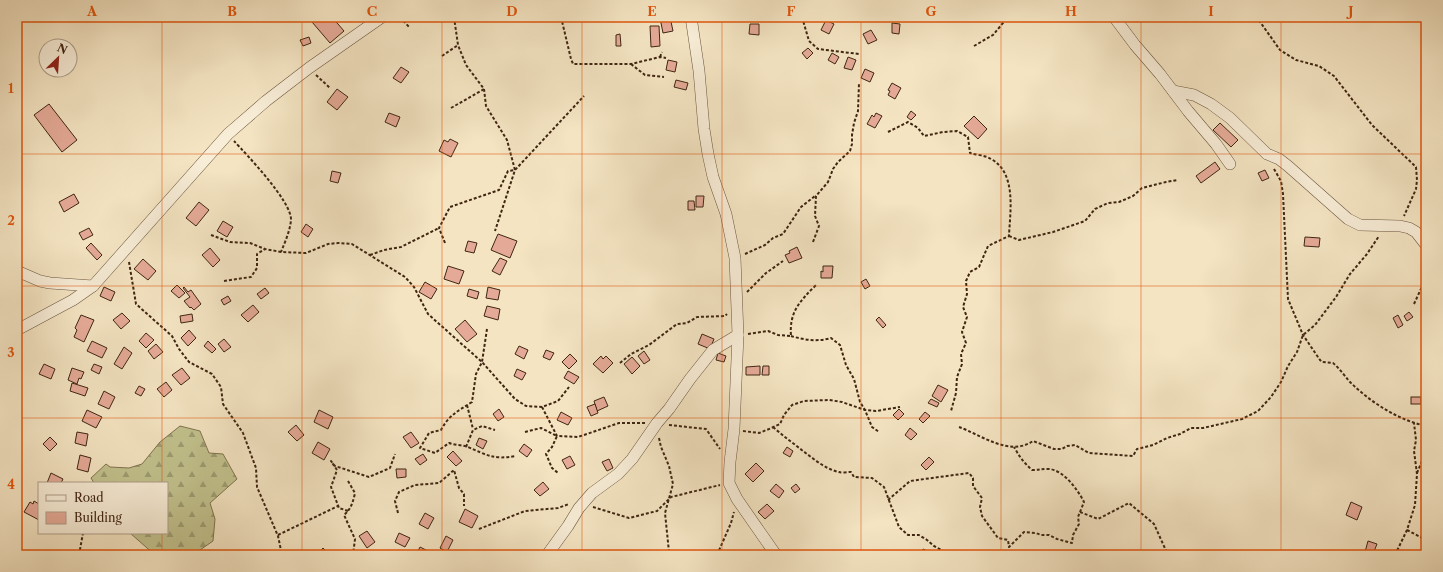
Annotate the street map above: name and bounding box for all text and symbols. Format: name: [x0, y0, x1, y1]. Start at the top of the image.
text: A: [86, 3, 98, 19]
text: B: [227, 3, 237, 19]
text: C: [367, 3, 377, 19]
text: D: [506, 3, 518, 19]
text: E: [647, 3, 657, 19]
text: F: [787, 3, 796, 19]
text: G: [925, 3, 937, 19]
text: H: [1065, 3, 1077, 19]
text: I: [1208, 3, 1214, 19]
text: J: [1346, 3, 1354, 19]
north arrow: [38, 38, 78, 78]
text: N: [55, 41, 70, 57]
text: 1: [8, 80, 14, 96]
text: 2: [7, 212, 15, 228]
text: 3: [7, 344, 15, 360]
text: 4: [7, 476, 15, 492]
legend: [38, 482, 168, 534]
text: Road: [74, 490, 104, 505]
text: Building: [74, 510, 122, 525]

